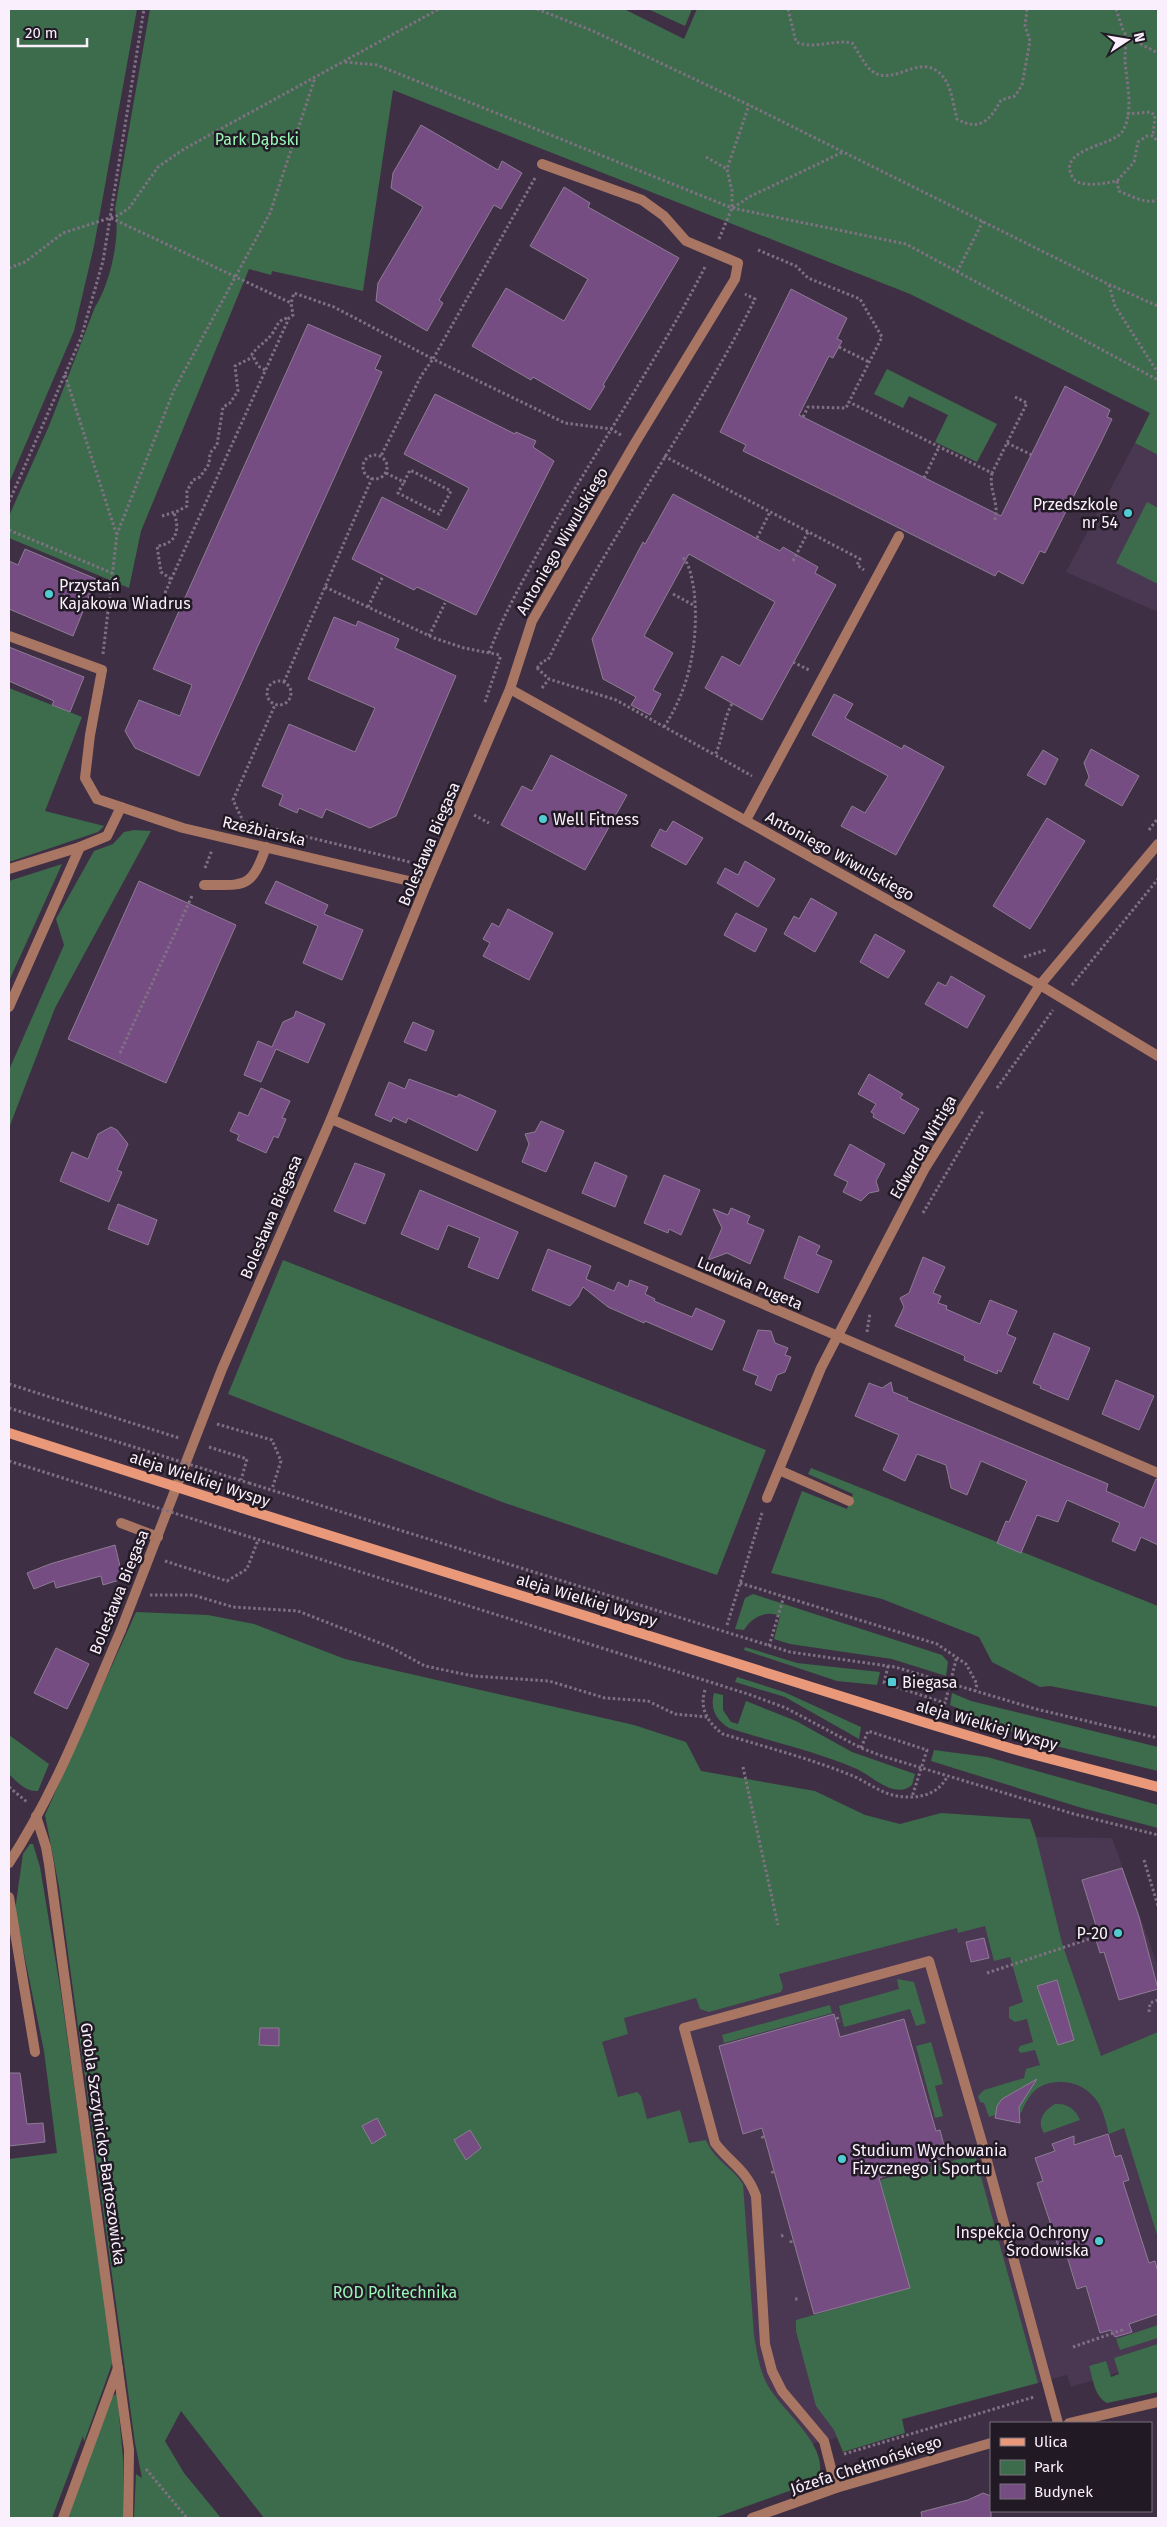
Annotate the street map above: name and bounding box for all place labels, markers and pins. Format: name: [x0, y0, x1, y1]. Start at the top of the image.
place label: Przedszkole nr 54: [1033, 495, 1118, 532]
marker: Przedszkole nr 54: [1122, 507, 1134, 519]
place label: Przystań Kajakowa Wiadrus: [59, 576, 191, 613]
marker: Przystań Kajakowa Wiadrus: [43, 588, 55, 600]
place label: Well Fitness: [553, 810, 639, 829]
marker: Well Fitness: [537, 813, 549, 825]
place label: Biegasa: [902, 1673, 958, 1692]
marker: Biegasa: [886, 1676, 898, 1688]
place label: P-20: [1077, 1924, 1108, 1943]
marker: P-20: [1112, 1927, 1124, 1939]
place label: Studium Wychowania Fizycznego i Sportu: [852, 2141, 1007, 2178]
marker: Studium Wychowania Fizycznego i Sportu: [836, 2153, 848, 2165]
place label: Inspekcja Ochrony Środowiska: [956, 2223, 1089, 2260]
marker: Inspekcja Ochrony Środowiska: [1093, 2235, 1105, 2247]

